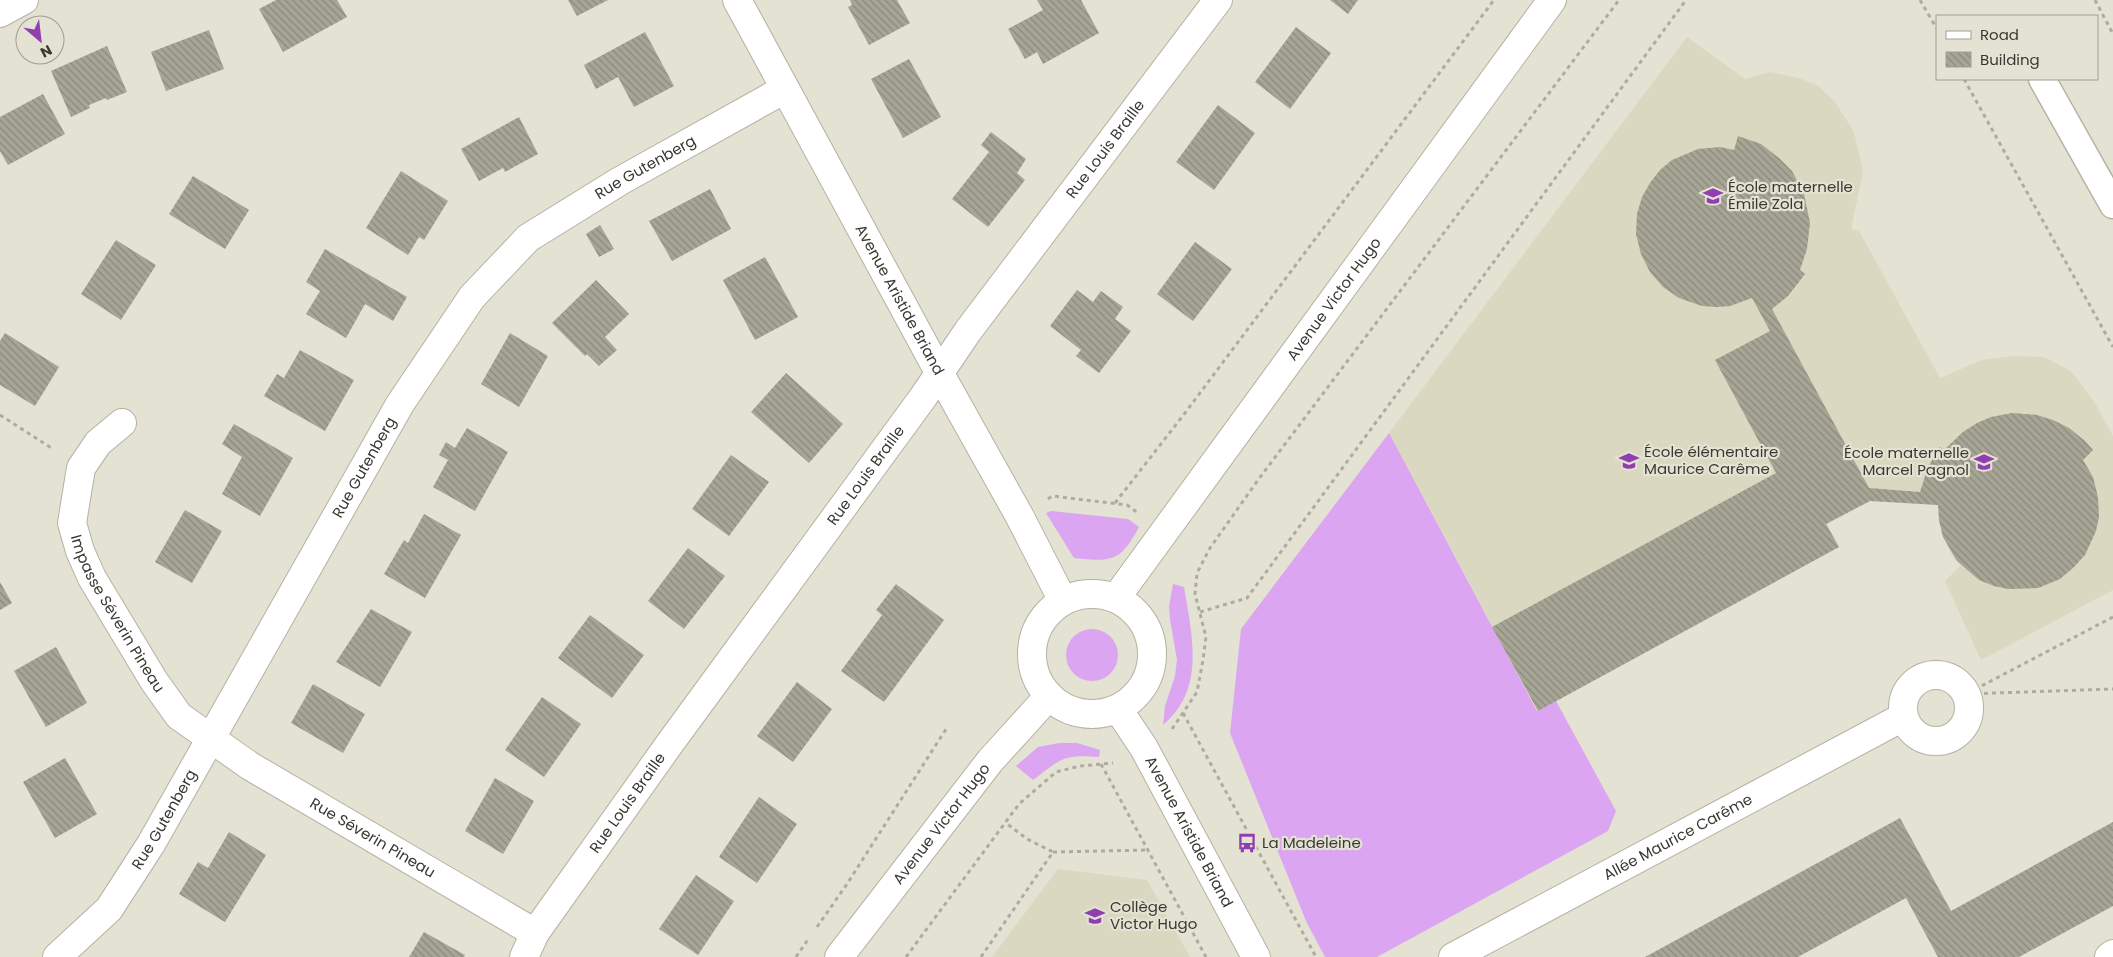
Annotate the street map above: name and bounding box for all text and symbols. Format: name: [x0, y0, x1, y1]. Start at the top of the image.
north arrow: [15, 15, 65, 65]
legend: [1936, 15, 2098, 80]
text: Road: [1980, 24, 2019, 45]
text: N: [37, 40, 55, 63]
text: Building: [1980, 49, 2040, 70]
street label: Rue Louis Braille: [1061, 95, 1149, 202]
street label: Rue Gutenberg: [591, 130, 699, 204]
place label: École maternelle Émile Zola: [1728, 176, 1853, 214]
school or university icon: École maternelle Émile Zola: [1702, 185, 1724, 207]
street label: Avenue Aristide Briand: [851, 220, 950, 379]
street label: Avenue Victor Hugo: [1282, 233, 1386, 365]
street label: Rue Gutenberg: [327, 413, 401, 521]
street label: Rue Louis Braille: [822, 421, 909, 529]
place label: École élémentaire Maurice Carême: [1644, 441, 1778, 479]
place label: École maternelle Marcel Pagnol: [1844, 442, 1969, 480]
school or university icon: École élémentaire Maurice Carême: [1618, 450, 1640, 472]
school or university icon: École maternelle Marcel Pagnol: [1973, 451, 1995, 473]
street label: Impasse Séverin Pineau: [66, 532, 170, 697]
street label: Rue Louis Braille: [584, 748, 670, 857]
street label: Avenue Aristide Briand: [1140, 752, 1238, 911]
street label: Avenue Victor Hugo: [888, 759, 995, 889]
street label: Rue Gutenberg: [126, 765, 201, 873]
street label: Allée Maurice Carême: [1600, 788, 1756, 885]
street label: Rue Séverin Pineau: [306, 792, 439, 882]
bus stop icon: La Madeleine: [1236, 832, 1258, 854]
place label: La Madeleine: [1262, 832, 1361, 853]
place label: Collège Victor Hugo: [1110, 896, 1197, 934]
school or university icon: Collège Victor Hugo: [1084, 905, 1106, 927]

